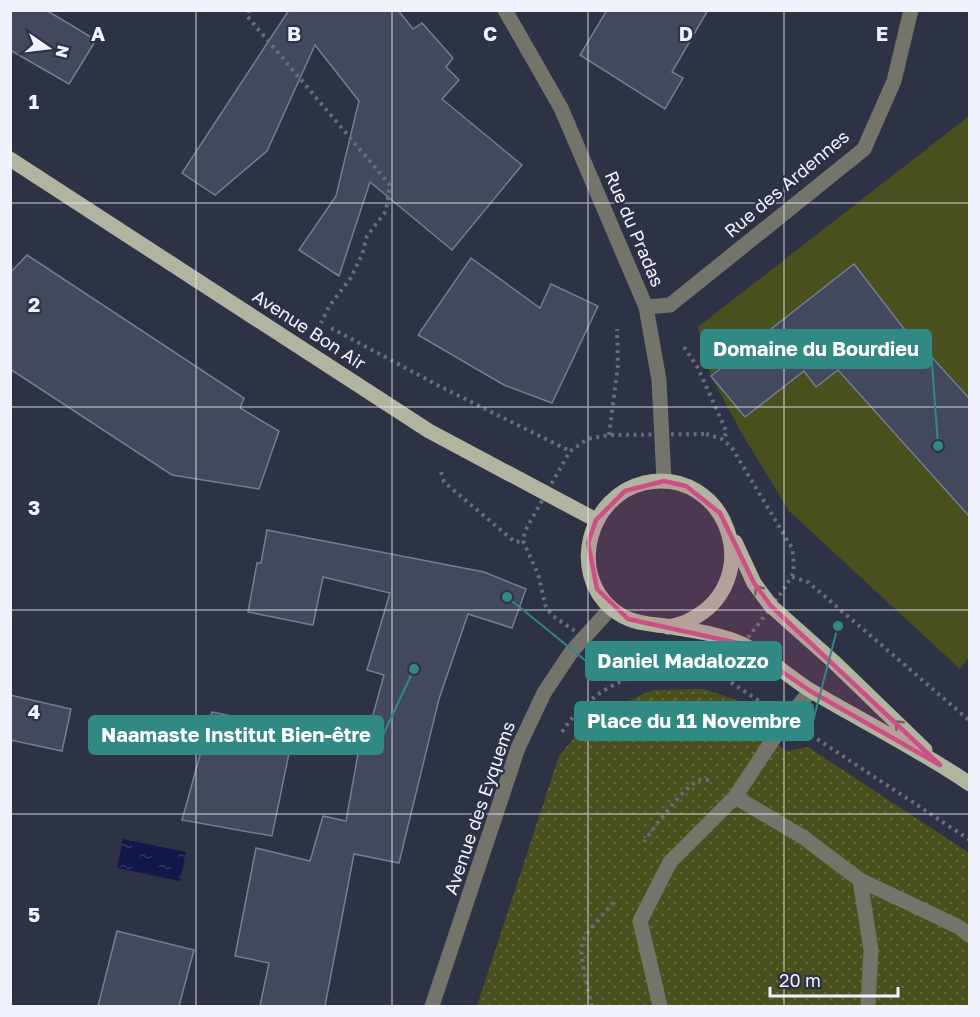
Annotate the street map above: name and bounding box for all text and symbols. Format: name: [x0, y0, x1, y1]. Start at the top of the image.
north arrow: [18, 18, 78, 78]
text: A: [91, 21, 105, 45]
text: B: [287, 21, 301, 45]
text: C: [483, 21, 497, 45]
text: D: [679, 21, 693, 45]
text: E: [876, 21, 888, 45]
text: N: [51, 43, 74, 60]
text: 1: [29, 89, 39, 113]
street label: Rue des Ardennes: [720, 125, 853, 242]
street label: Rue du Pradas: [601, 167, 669, 290]
street label: Avenue Bon Air: [249, 284, 370, 374]
text: 2: [28, 292, 40, 316]
callout: Domaine du Bourdieu: [701, 330, 931, 368]
text: Domaine du Bourdieu: [713, 336, 919, 360]
text: 3: [28, 495, 40, 519]
one-way arrow: [755, 584, 766, 595]
callout: Daniel Madalozzo: [586, 642, 781, 680]
text: Daniel Madalozzo: [597, 648, 769, 672]
text: 4: [28, 699, 40, 723]
callout: Place du 11 Novembre: [575, 702, 813, 740]
text: Place du 11 Novembre: [587, 708, 801, 732]
callout: Naamaste Institut Bien-être: [89, 716, 383, 754]
street label: Avenue des Eyquems: [439, 718, 519, 897]
one-way arrow: [895, 720, 905, 731]
text: Naamaste Institut Bien-être: [101, 722, 371, 746]
text: 5: [28, 902, 40, 926]
scale bar: [770, 960, 898, 998]
text: 20 m: [779, 969, 821, 991]

